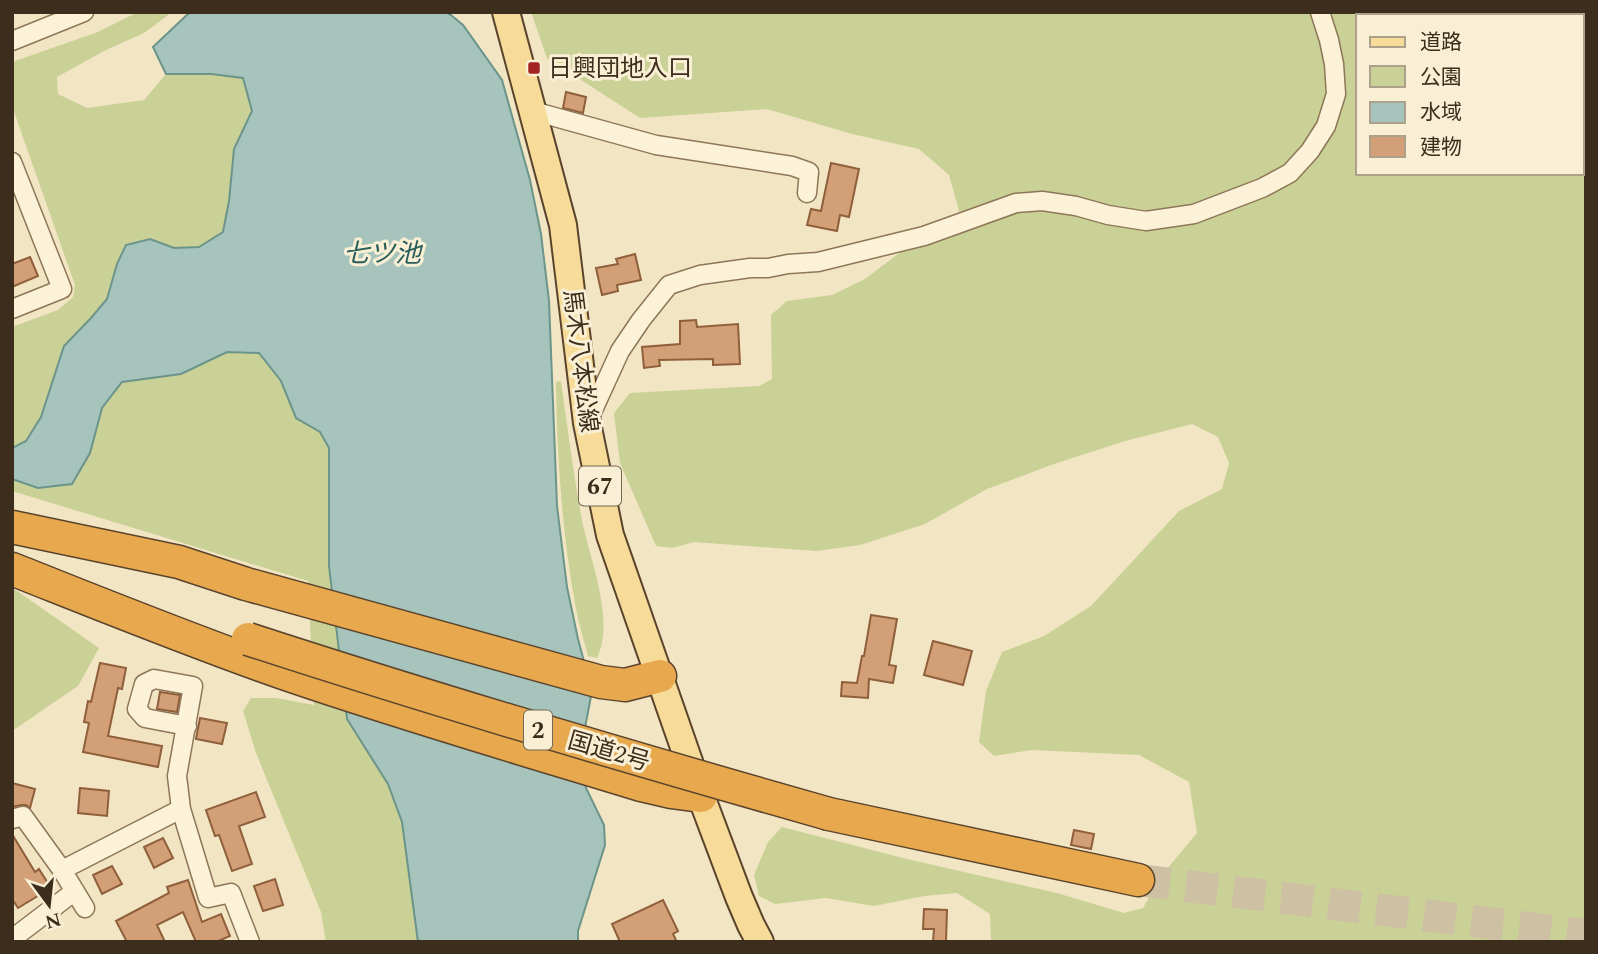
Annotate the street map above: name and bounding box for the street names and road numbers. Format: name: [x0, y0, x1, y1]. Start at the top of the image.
street label: 馬木八本松線: [553, 287, 607, 435]
road number: 67: [579, 466, 621, 506]
road number: 2: [524, 710, 552, 750]
street label: 国道2号: [563, 723, 654, 781]

